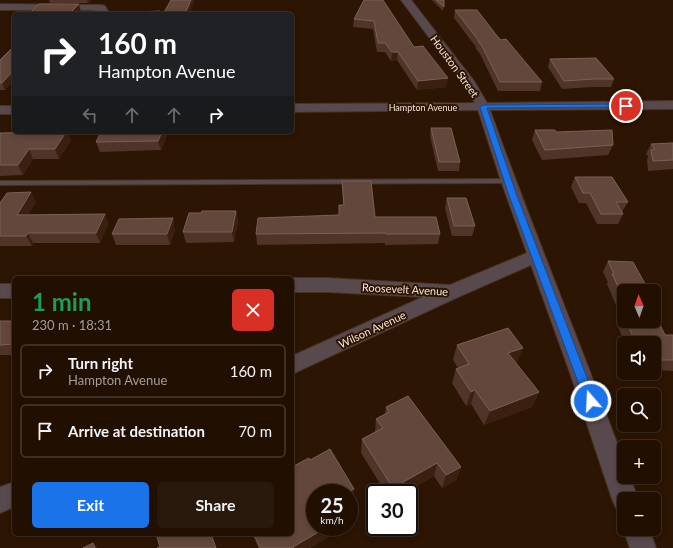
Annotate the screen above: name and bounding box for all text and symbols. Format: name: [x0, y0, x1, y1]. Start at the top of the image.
text: 160 m: [98, 26, 177, 60]
icon: right: [32, 28, 84, 80]
street label: Houston Street: [428, 32, 482, 100]
text: Hampton Avenue: [98, 60, 235, 82]
pin: [609, 89, 643, 123]
icon: arrive: [615, 95, 637, 117]
street label: Hampton Avenue: [389, 102, 458, 113]
icon: left: [79, 104, 101, 126]
icon: ahead: [121, 104, 143, 126]
icon: ahead: [163, 104, 185, 126]
icon: right: [205, 104, 227, 126]
street label: Roosevelt Avenue: [362, 280, 449, 298]
north arrow: [617, 284, 661, 328]
map controls: [617, 284, 661, 536]
text: 1 min: [32, 287, 92, 316]
button: close: [232, 289, 274, 331]
street label: Wilson Avenue: [336, 308, 408, 350]
text: 230 m · 18:31: [32, 317, 112, 333]
button: sound: [617, 336, 661, 380]
text: Turn right: [68, 354, 133, 372]
icon: right: [34, 360, 56, 382]
text: 160 m: [230, 362, 272, 380]
text: Hampton Avenue: [68, 372, 167, 388]
position arrow: [570, 380, 612, 422]
button: search: [617, 388, 661, 432]
icon: arrive: [34, 420, 56, 442]
text: Arrive at destination: [68, 422, 205, 440]
text: 70 m: [238, 422, 272, 440]
button: +: [617, 440, 661, 484]
button: Exit: [32, 482, 149, 528]
button: Share: [157, 482, 274, 528]
speed limit sign: 30: [366, 484, 418, 536]
button: −: [617, 492, 661, 536]
text: 25: [320, 493, 344, 517]
text: km/h: [320, 514, 344, 526]

